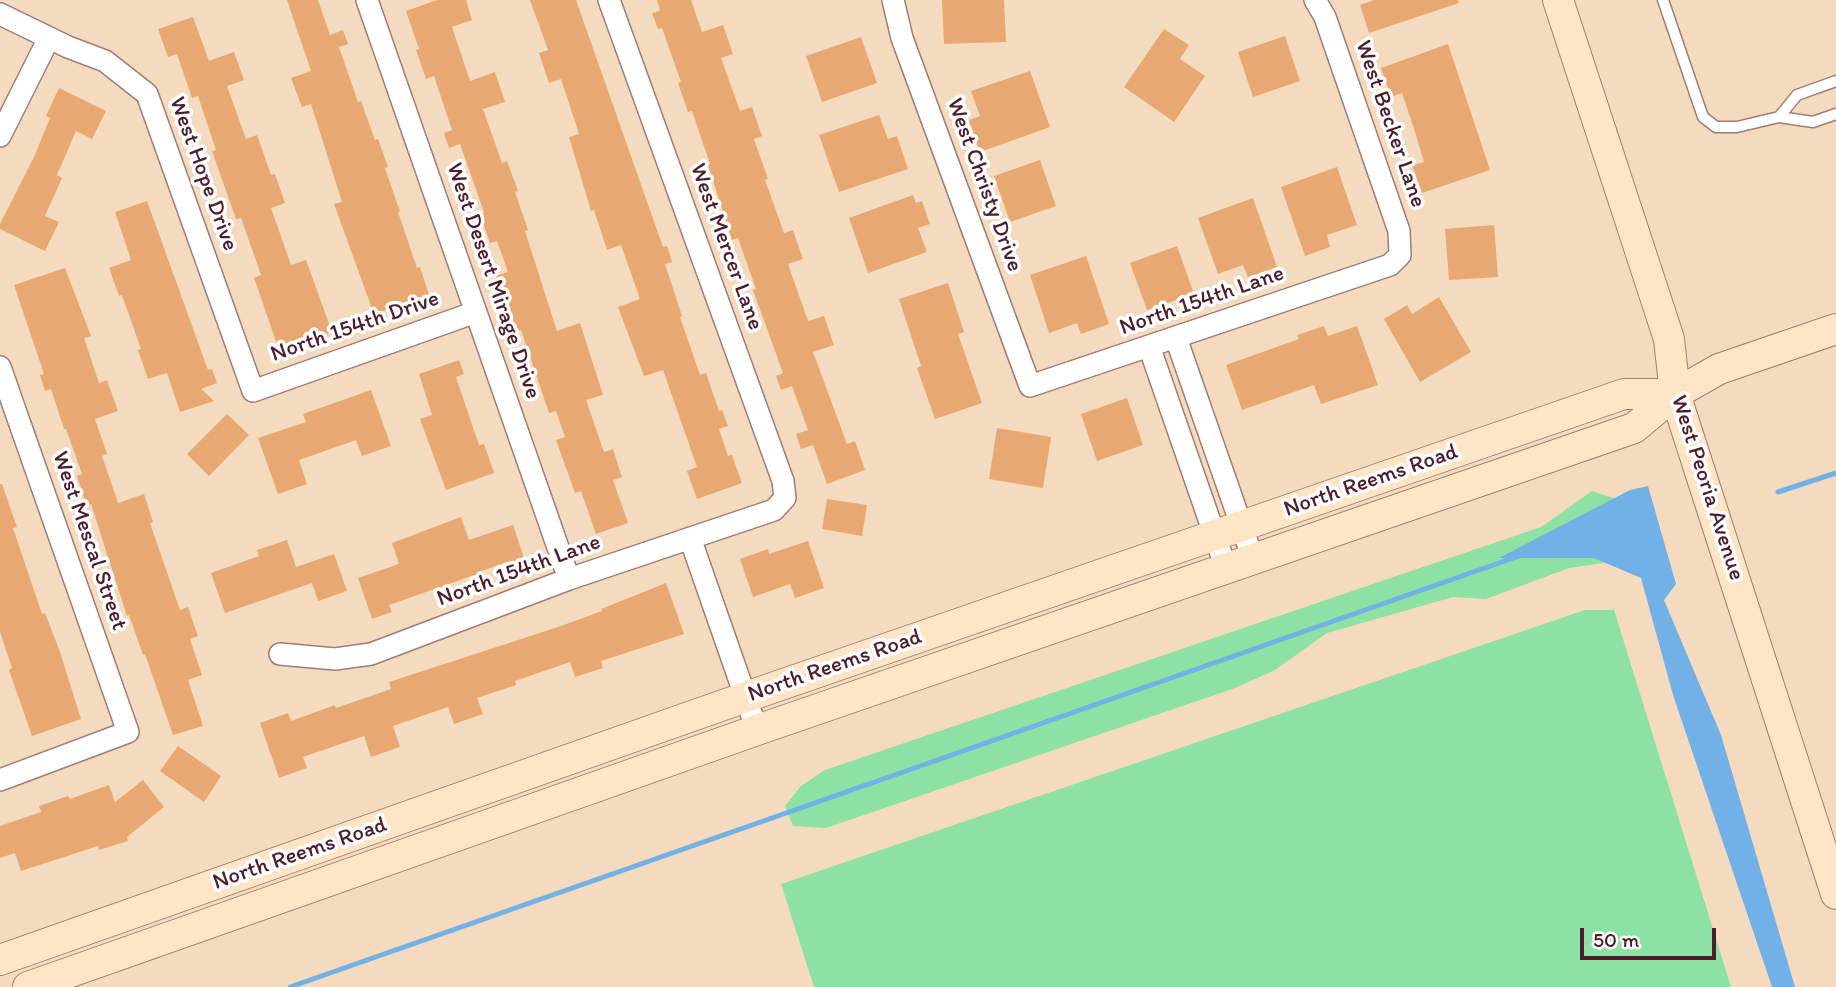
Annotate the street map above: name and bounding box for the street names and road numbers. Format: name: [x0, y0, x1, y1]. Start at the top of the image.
street label: West Becker Lane: [1348, 37, 1432, 211]
street label: West Hope Drive: [162, 93, 244, 255]
street label: West Christy Drive: [940, 95, 1028, 275]
street label: West Desert Mirage Drive: [440, 159, 546, 403]
street label: West Mercer Lane: [683, 160, 769, 334]
street label: North 154th Lane: [1116, 260, 1288, 342]
street label: North 154th Drive: [267, 285, 443, 369]
street label: West Peoria Avenue: [1664, 392, 1750, 584]
street label: North Reems Road: [1280, 438, 1462, 524]
street label: West Mescal Street: [45, 448, 133, 634]
street label: North 154th Lane: [433, 529, 605, 613]
street label: North Reems Road: [744, 623, 926, 709]
street label: North Reems Road: [209, 811, 391, 897]

